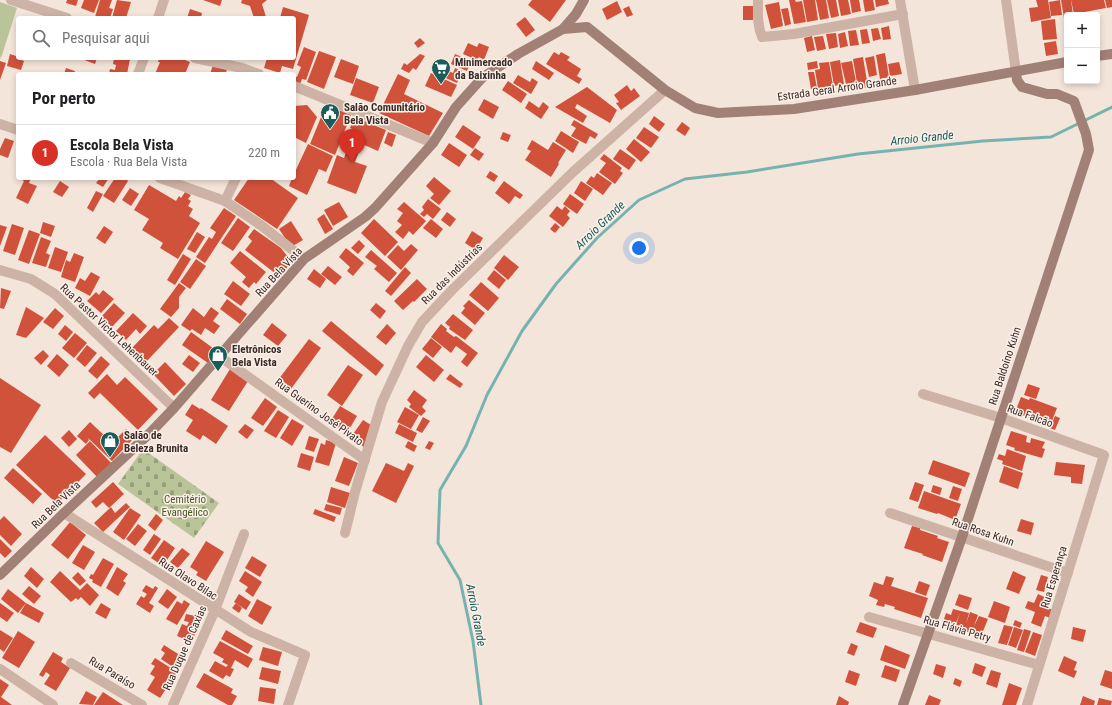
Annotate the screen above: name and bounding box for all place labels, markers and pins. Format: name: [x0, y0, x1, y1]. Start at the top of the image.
place label: Minimercado da Baixinha: [455, 56, 513, 82]
supermarket icon: Minimercado da Baixinha: [430, 57, 452, 85]
place label: Salão Comunitário Bela Vista: [344, 101, 426, 127]
public building icon: Salão Comunitário Bela Vista: [319, 102, 341, 130]
pin: 1: [339, 129, 365, 162]
place label: Eletrônicos Bela Vista: [232, 343, 281, 369]
shop icon: Eletrônicos Bela Vista: [207, 344, 229, 372]
place label: Salão de Beleza Brunita: [124, 429, 188, 455]
shop icon: Salão de Beleza Brunita: [99, 430, 121, 458]

